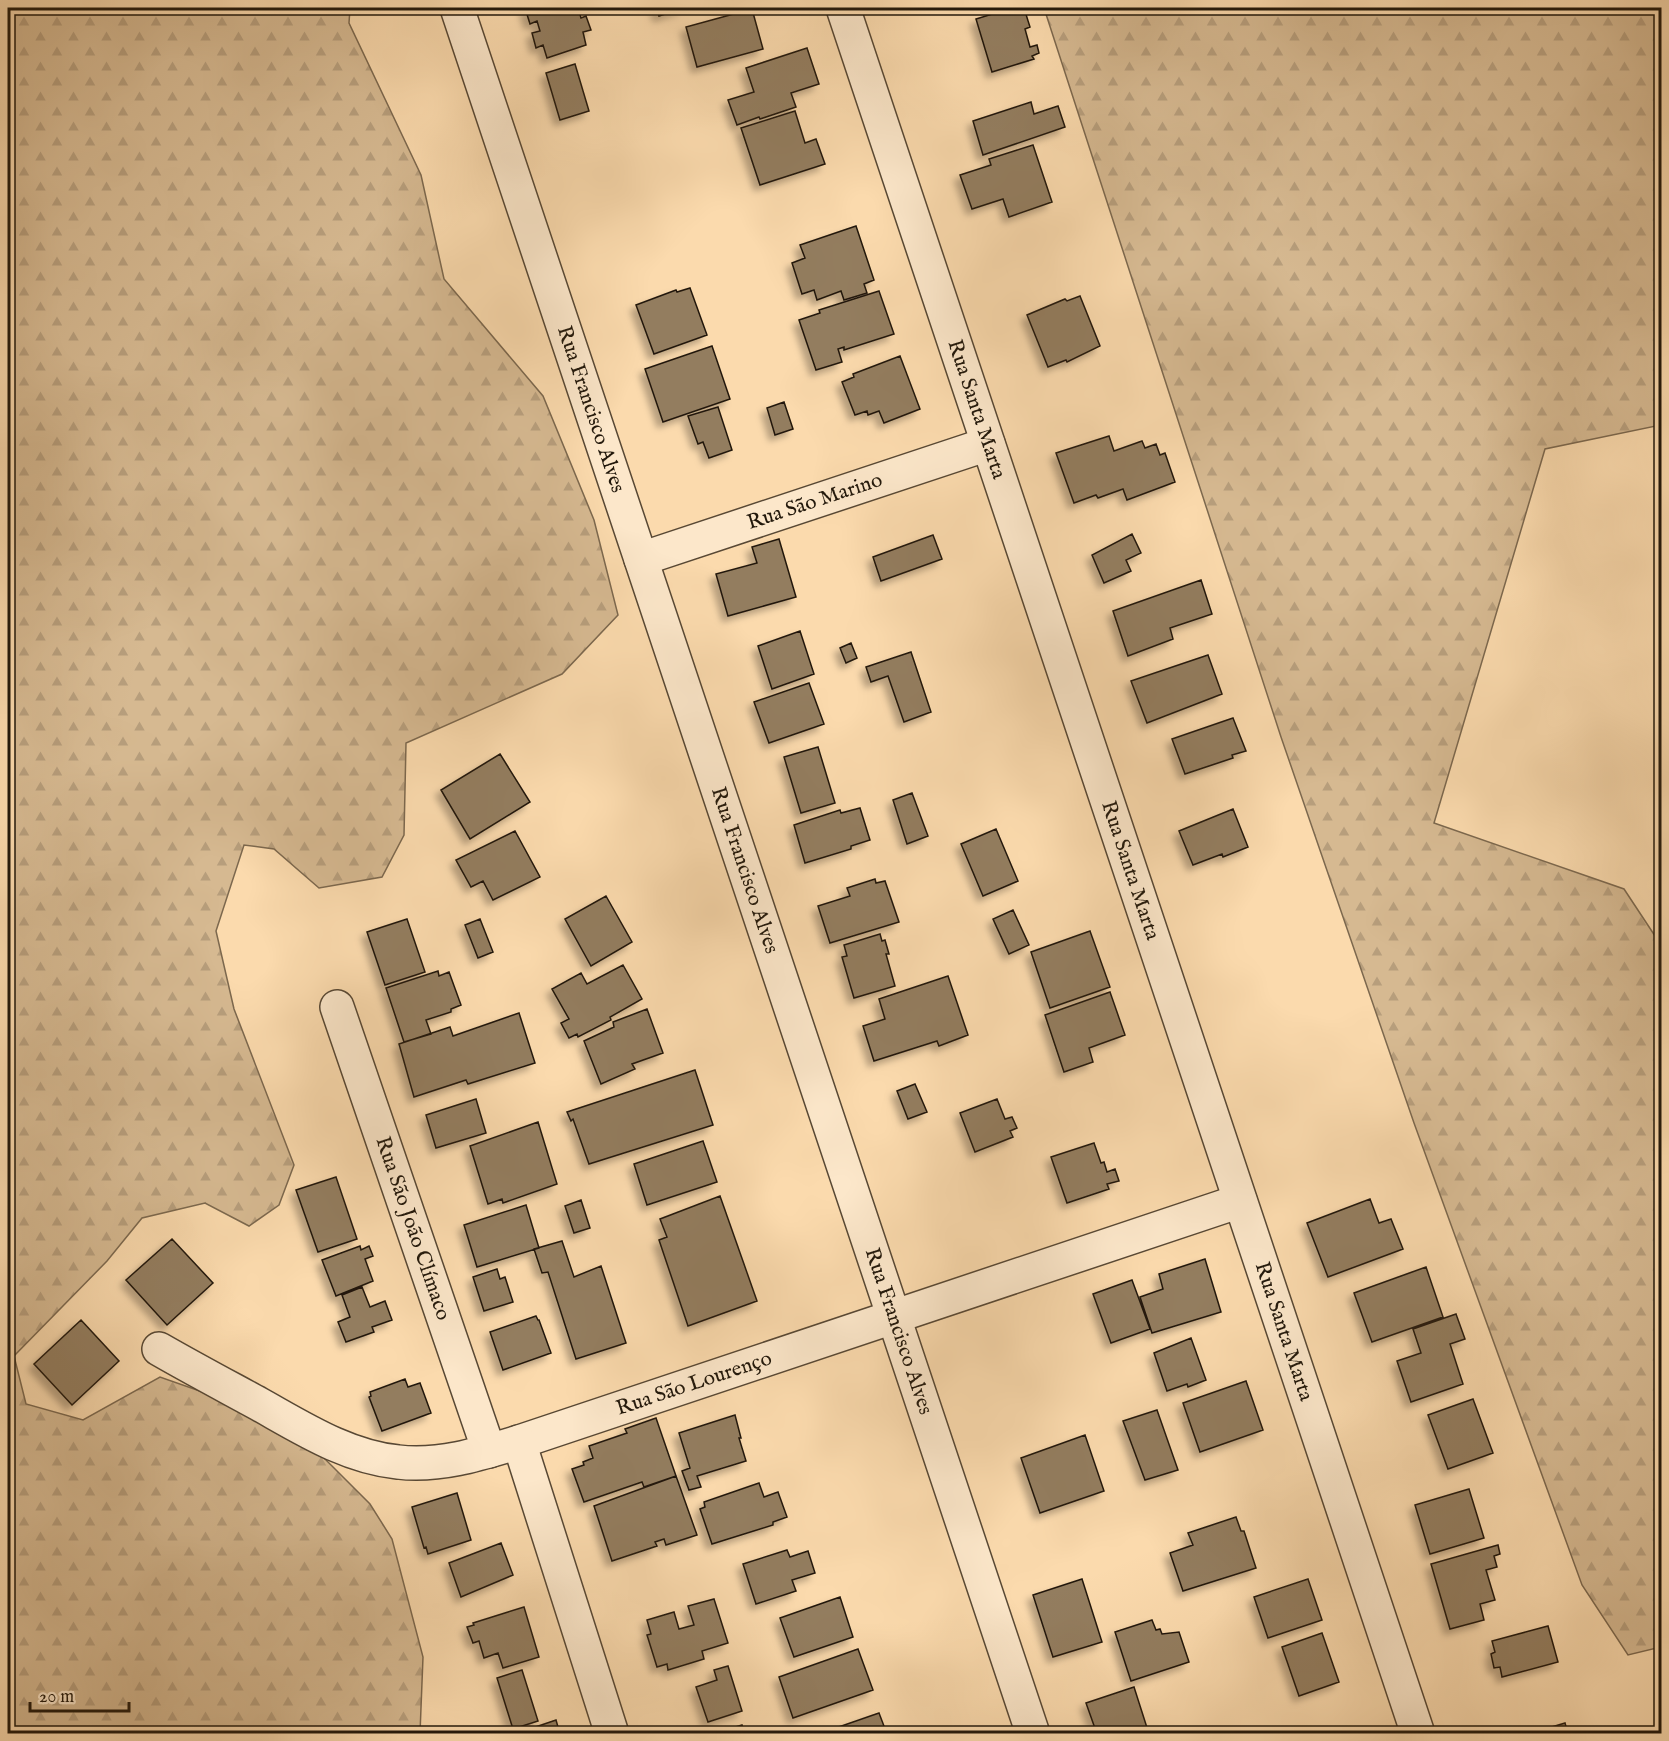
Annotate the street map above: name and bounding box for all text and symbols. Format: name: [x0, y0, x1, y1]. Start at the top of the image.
street label: Rua Francisco Alves: [550, 322, 631, 496]
street label: Rua Santa Marta: [941, 336, 1013, 483]
street label: Rua São Marino: [744, 466, 886, 536]
street label: Rua Francisco Alves: [704, 783, 785, 957]
street label: Rua Santa Marta: [1095, 797, 1166, 944]
street label: Rua São João Clímaco: [369, 1133, 457, 1324]
street label: Rua Francisco Alves: [858, 1244, 939, 1418]
street label: Rua Santa Marta: [1248, 1258, 1320, 1405]
street label: Rua São Lourenço: [613, 1345, 775, 1422]
scale bar: [30, 1675, 129, 1713]
text: 20 m: [39, 1686, 74, 1709]

